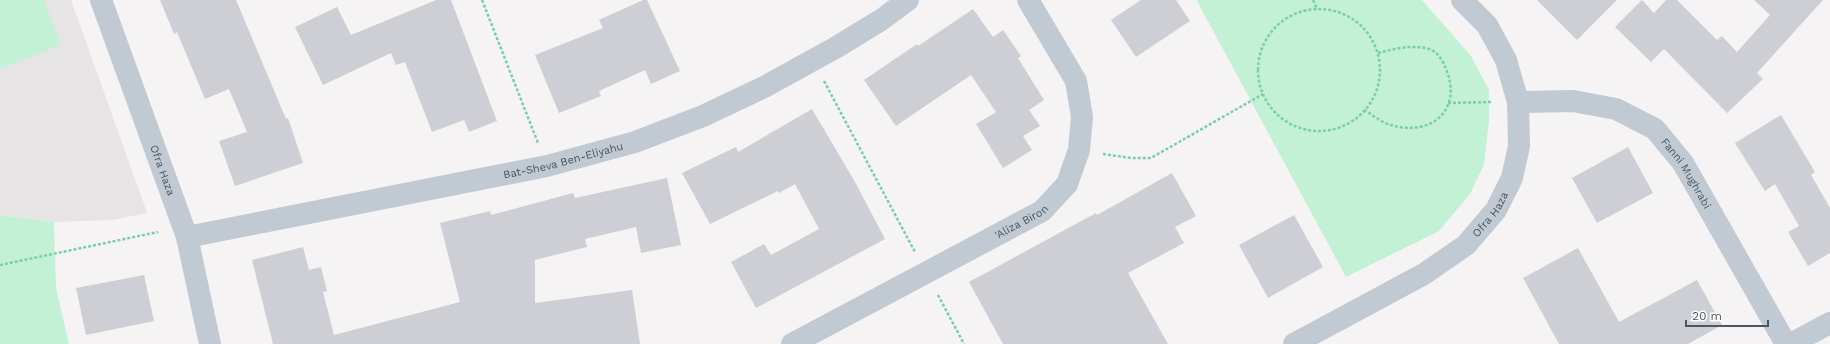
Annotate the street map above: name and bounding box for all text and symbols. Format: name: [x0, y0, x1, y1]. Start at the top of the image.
street label: Fanni Mughrabi: [1659, 135, 1714, 211]
street label: Bat-Sheva Ben-Eliyahu: [502, 139, 625, 181]
street label: Ofra Haza: [148, 143, 178, 197]
street label: Ofra Haza: [1469, 189, 1511, 240]
street label: 'Aliza Biron: [993, 202, 1051, 241]
scale bar: [1686, 302, 1768, 328]
text: 20 m: [1692, 309, 1722, 323]

